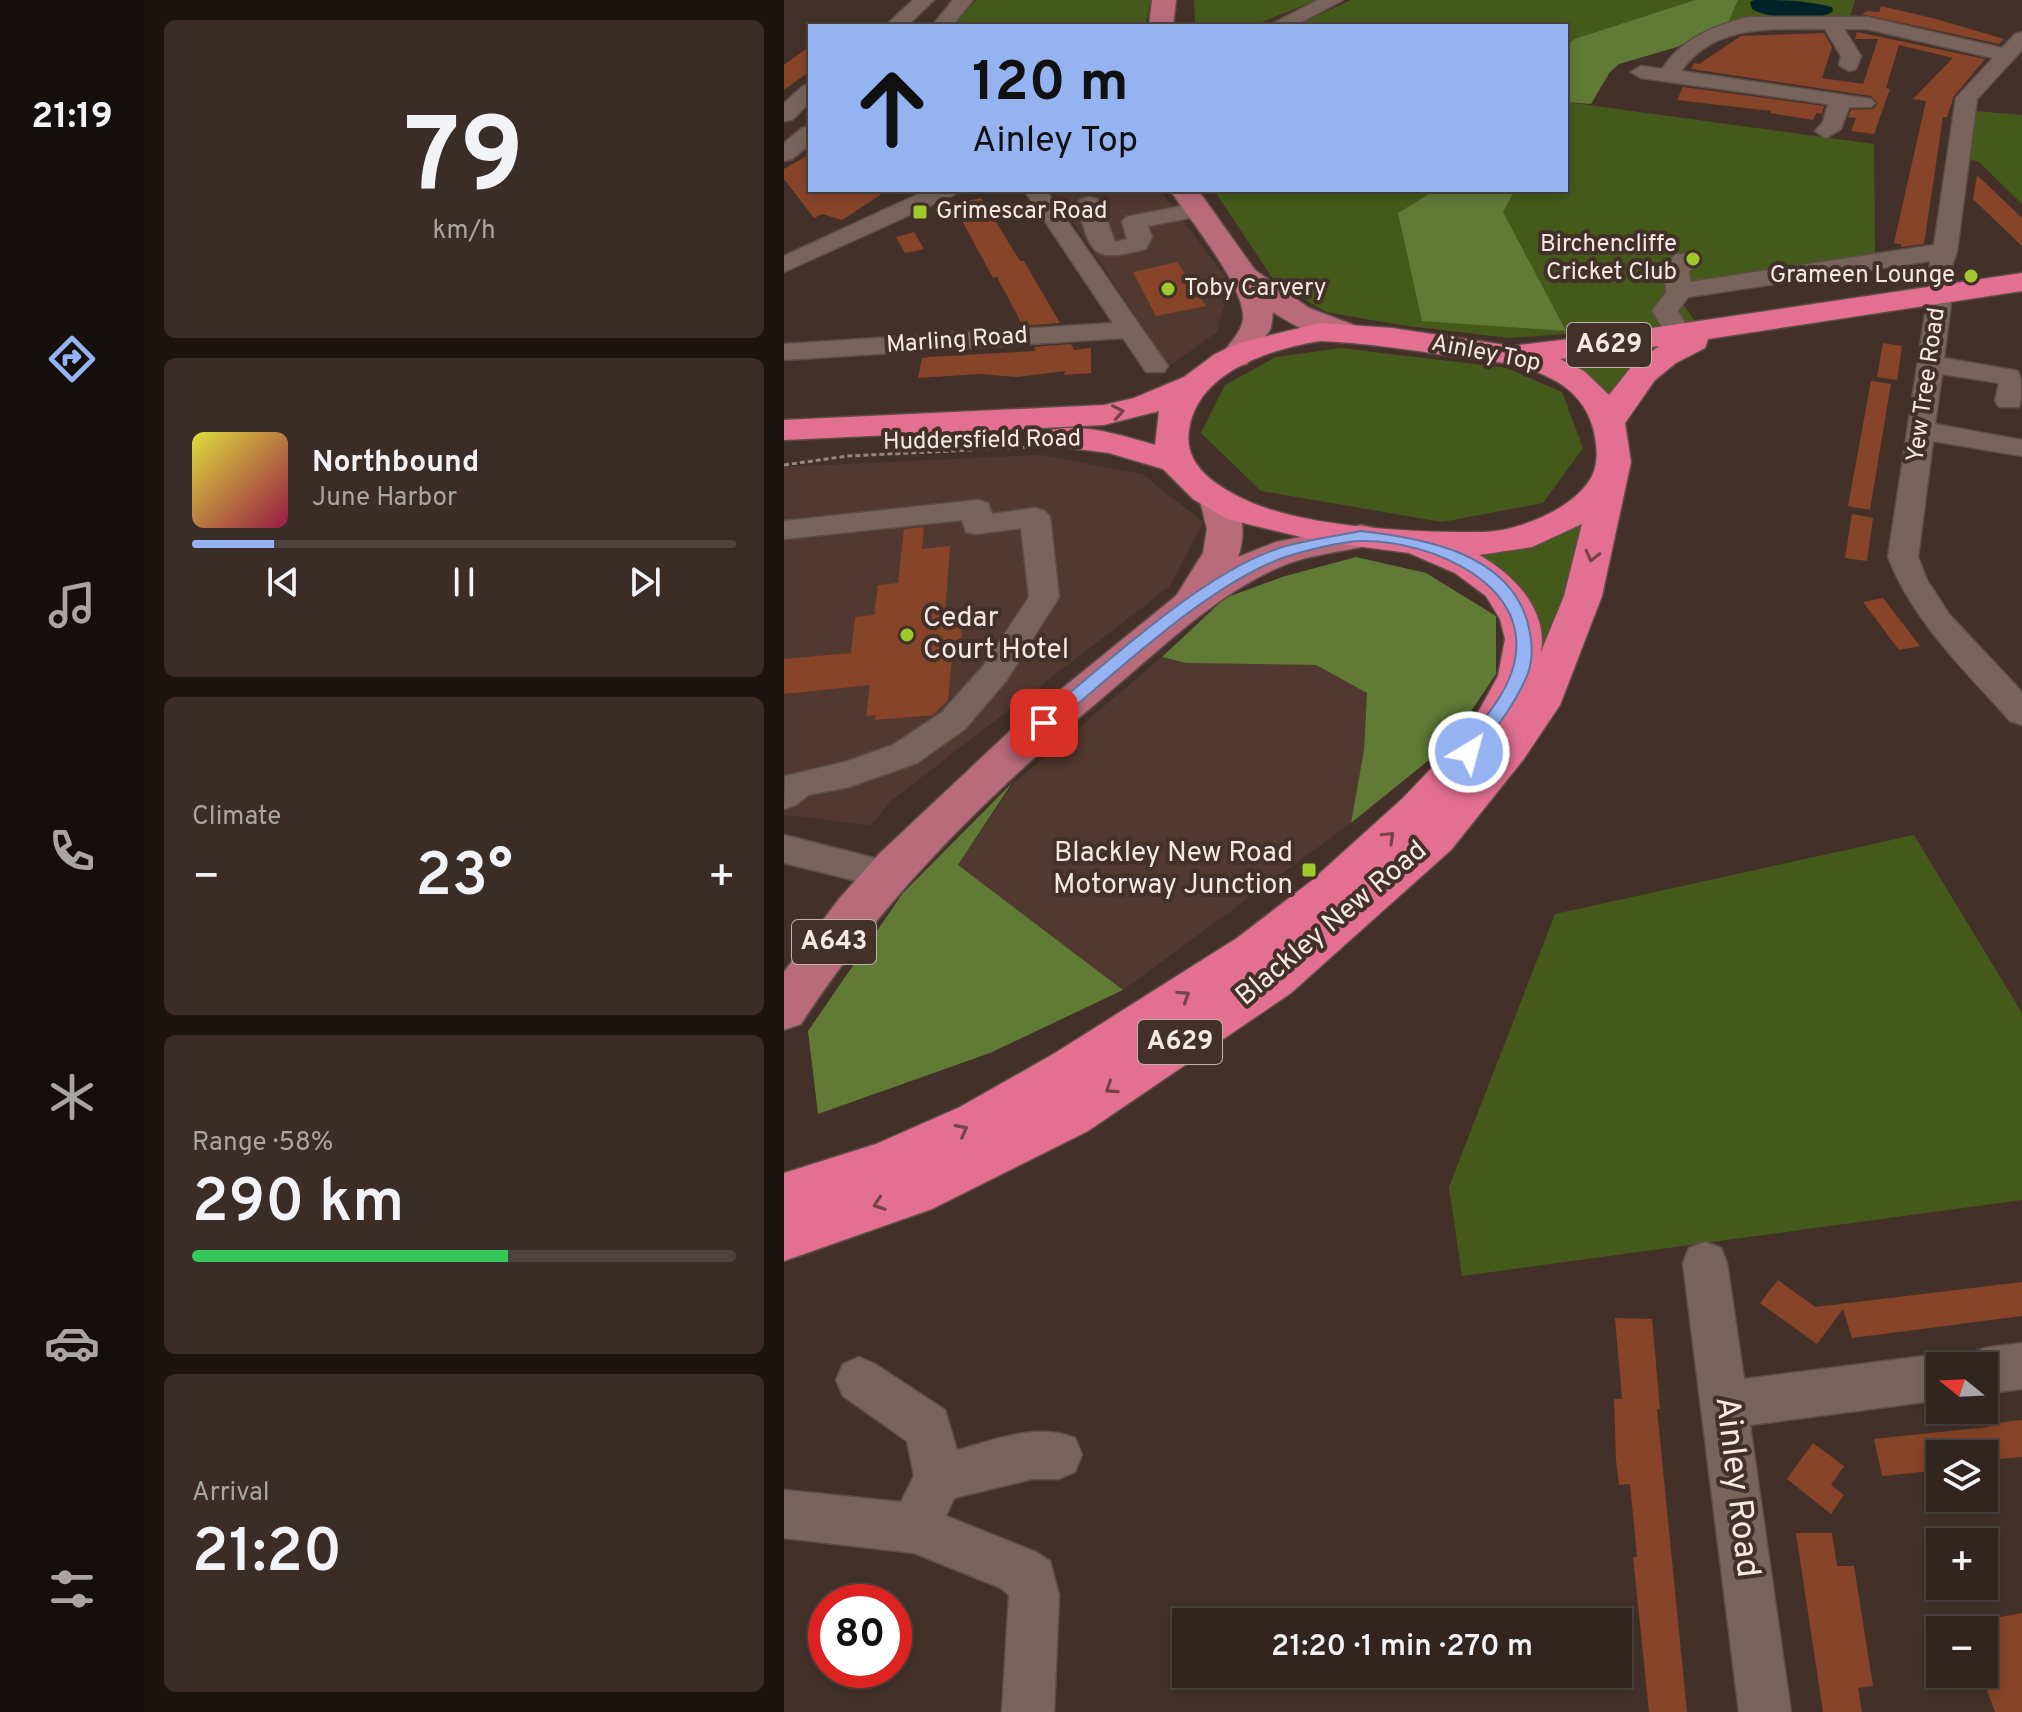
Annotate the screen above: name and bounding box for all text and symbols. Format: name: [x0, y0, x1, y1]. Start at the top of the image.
text: 120 m: [972, 50, 1129, 120]
icon: ahead: [840, 56, 944, 160]
text: 21:19: [31, 95, 113, 141]
text: 79: [404, 97, 524, 229]
text: Ainley Top: [972, 119, 1138, 165]
place label: Grimescar Road: [936, 197, 1107, 227]
marker: Grimescar Road: [911, 203, 929, 221]
text: km/h: [432, 215, 496, 248]
place label: Birchencliffe Cricket Club: [1540, 230, 1677, 288]
marker: Birchencliffe Cricket Club: [1684, 250, 1702, 268]
place label: Grameen Lounge: [1770, 261, 1955, 291]
marker: Grameen Lounge: [1962, 267, 1980, 285]
place label: Toby Carvery: [1184, 274, 1327, 304]
marker: Toby Carvery: [1159, 280, 1177, 298]
street label: Yew Tree Road: [1901, 306, 1953, 464]
street label: Marling Road: [885, 321, 1029, 361]
road number: A629: [1567, 323, 1651, 367]
street label: Ainley Top: [1429, 329, 1543, 379]
icon: directions: [44, 331, 100, 387]
one-way arrow: [1110, 404, 1124, 421]
street label: Huddersfield Road: [883, 424, 1081, 458]
text: Northbound: [312, 445, 479, 482]
text: June Harbor: [312, 482, 457, 515]
one-way arrow: [1585, 549, 1602, 563]
icon: previous: [261, 560, 305, 604]
icon: pause: [442, 560, 486, 604]
icon: next: [623, 560, 667, 604]
icon: music: [44, 577, 100, 633]
place label: Cedar Court Hotel: [923, 601, 1069, 669]
marker: Cedar Court Hotel: [898, 626, 916, 644]
pin: [1010, 689, 1078, 757]
icon: arrive: [1022, 701, 1066, 745]
position arrow: [1427, 710, 1511, 794]
text: Climate: [192, 801, 281, 834]
icon: phone: [44, 823, 100, 879]
one-way arrow: [1380, 832, 1394, 846]
street label: Blackley New Road: [1229, 833, 1435, 1015]
place label: Blackley New Road Motorway Junction: [1053, 836, 1293, 904]
text: 23°: [415, 841, 513, 917]
text: −: [192, 851, 220, 907]
text: +: [708, 851, 736, 907]
marker: Blackley New Road Motorway Junction: [1300, 861, 1318, 879]
road number: A643: [792, 920, 876, 964]
one-way arrow: [1175, 991, 1190, 1006]
road number: A629: [1138, 1020, 1222, 1064]
icon: climate: [44, 1069, 100, 1125]
one-way arrow: [1105, 1078, 1119, 1093]
one-way arrow: [953, 1125, 968, 1140]
text: Range · 58%: [192, 1127, 333, 1160]
text: 290 km: [192, 1167, 404, 1243]
one-way arrow: [872, 1194, 886, 1210]
icon: car: [44, 1315, 100, 1371]
north arrow: [1926, 1352, 1998, 1424]
map controls: [1926, 1352, 1998, 1688]
street label: Ainley Road: [1704, 1394, 1768, 1580]
button: layers: [1926, 1440, 1998, 1512]
text: Arrival: [192, 1477, 270, 1510]
text: 21:20: [192, 1517, 342, 1593]
button: +: [1926, 1528, 1998, 1600]
icon: filters: [44, 1561, 100, 1617]
speed limit sign: 80: [808, 1584, 912, 1688]
button: −: [1926, 1616, 1998, 1688]
text: 21:20 · 1 min · 270 m: [1271, 1629, 1533, 1666]

